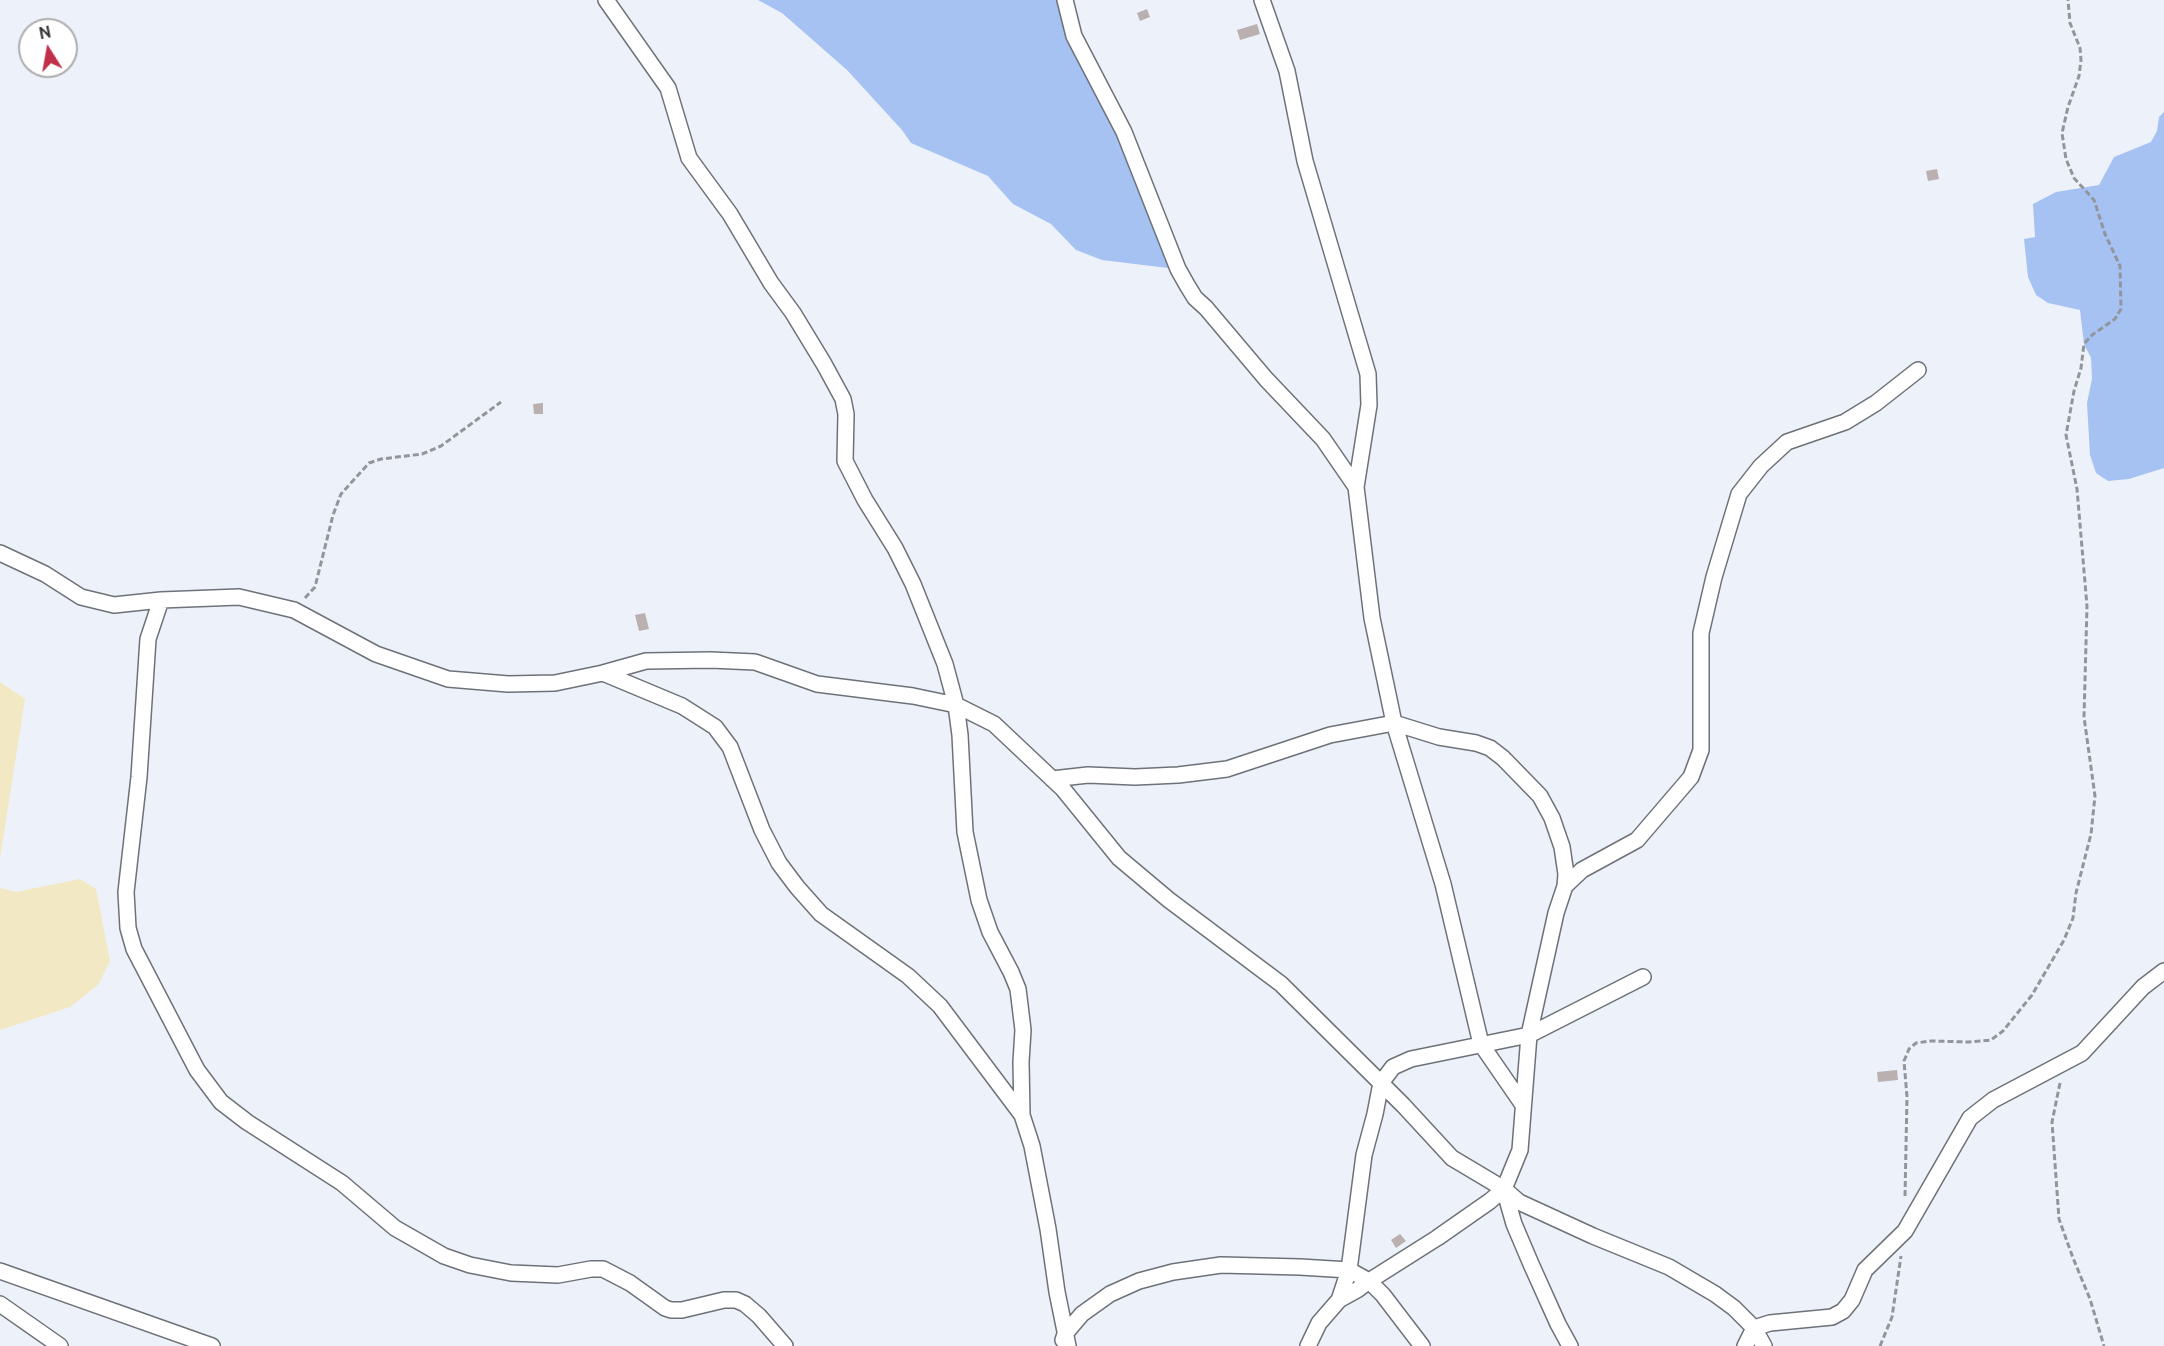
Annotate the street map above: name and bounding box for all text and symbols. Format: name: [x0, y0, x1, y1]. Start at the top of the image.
north arrow: [18, 18, 78, 78]
text: N: [37, 22, 53, 42]

